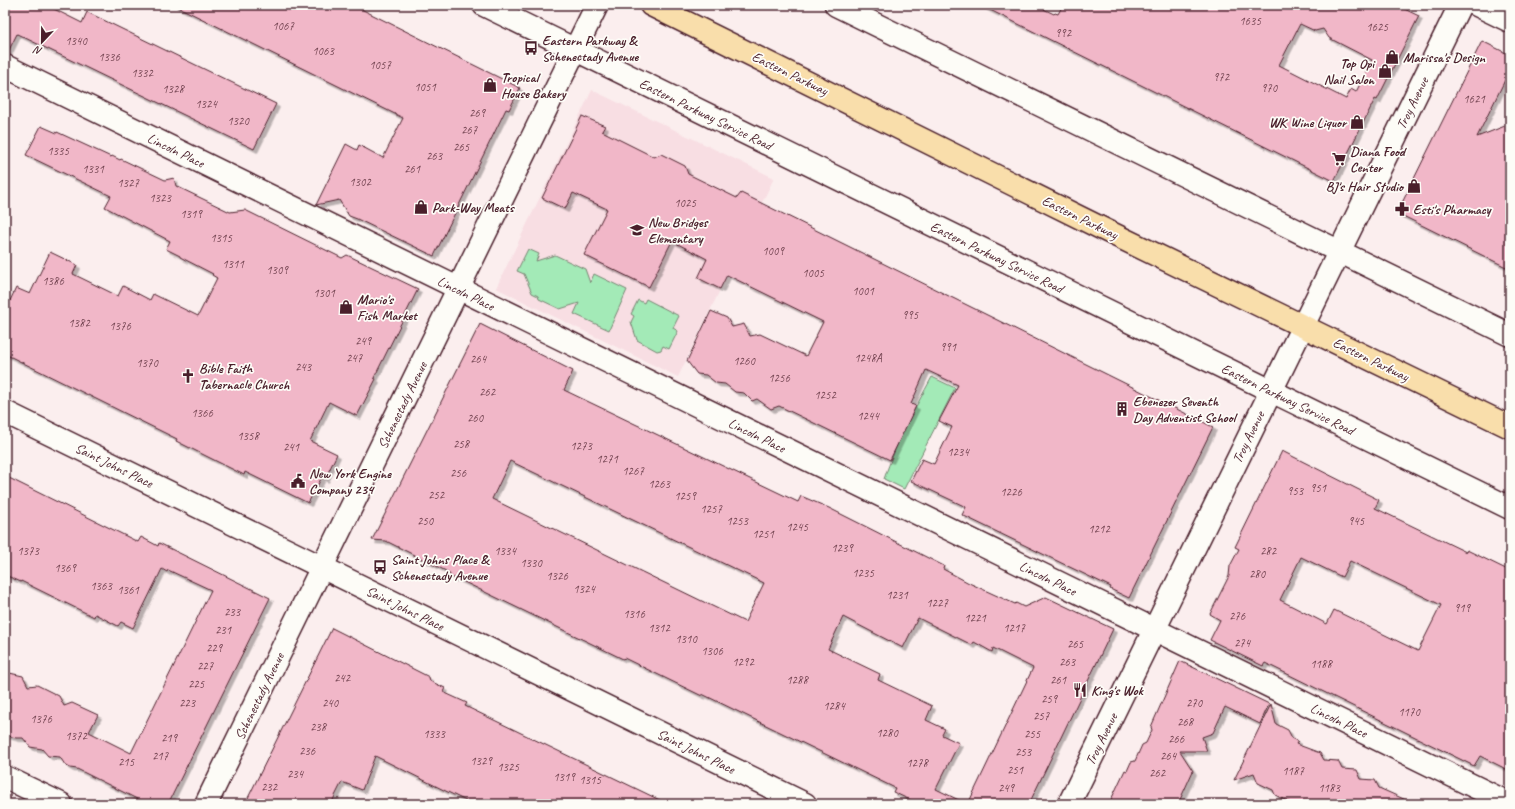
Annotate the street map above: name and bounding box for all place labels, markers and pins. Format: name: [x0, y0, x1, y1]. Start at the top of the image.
place label: Eastern Parkway & Schenectady Avenue: [542, 32, 639, 65]
bus stop icon: Eastern Parkway & Schenectady Avenue: [523, 40, 539, 56]
shop icon: Marissa's Design: [1384, 49, 1400, 65]
place label: Marissa's Design: [1403, 49, 1486, 66]
place label: Top Opi Nail Salon: [1324, 55, 1376, 88]
shop icon: Top Opi Nail Salon: [1377, 63, 1393, 79]
place label: Tropical House Bakery: [501, 69, 567, 102]
shop icon: Tropical House Bakery: [482, 77, 498, 93]
place label: WK Wine Liquor: [1269, 114, 1348, 131]
shop icon: WK Wine Liquor: [1349, 114, 1365, 130]
place label: Diana Food Center: [1350, 143, 1407, 176]
supermarket icon: Diana Food Center: [1331, 151, 1347, 167]
place label: BJ's Hair Studio: [1326, 178, 1405, 195]
shop icon: BJ's Hair Studio: [1406, 178, 1422, 194]
shop icon: Park-Way Meats: [413, 199, 429, 215]
place label: Park-Way Meats: [432, 199, 516, 216]
pharmacy icon: Esti's Pharmacy: [1394, 201, 1410, 217]
place label: Esti's Pharmacy: [1413, 201, 1493, 218]
place label: New Bridges Elementary: [648, 214, 710, 247]
school or university icon: New Bridges Elementary: [629, 222, 645, 238]
place label: Mario's Fish Market: [357, 291, 419, 324]
shop icon: Mario's Fish Market: [338, 299, 354, 315]
place label: Bible Faith Tabernacle Church: [199, 360, 290, 393]
church icon: Bible Faith Tabernacle Church: [180, 368, 196, 384]
place label: Ebenezer Seventh Day Adventist School: [1133, 393, 1239, 426]
building icon: Ebenezer Seventh Day Adventist School: [1114, 401, 1130, 417]
place label: New York Engine Company 234: [309, 465, 392, 498]
public building icon: New York Engine Company 234: [290, 473, 306, 489]
place label: Saint Johns Place & Schenectady Avenue: [391, 551, 490, 584]
bus stop icon: Saint Johns Place & Schenectady Avenue: [372, 559, 388, 575]
restaurant icon: King's Wok: [1072, 682, 1088, 698]
place label: King's Wok: [1091, 682, 1145, 699]

